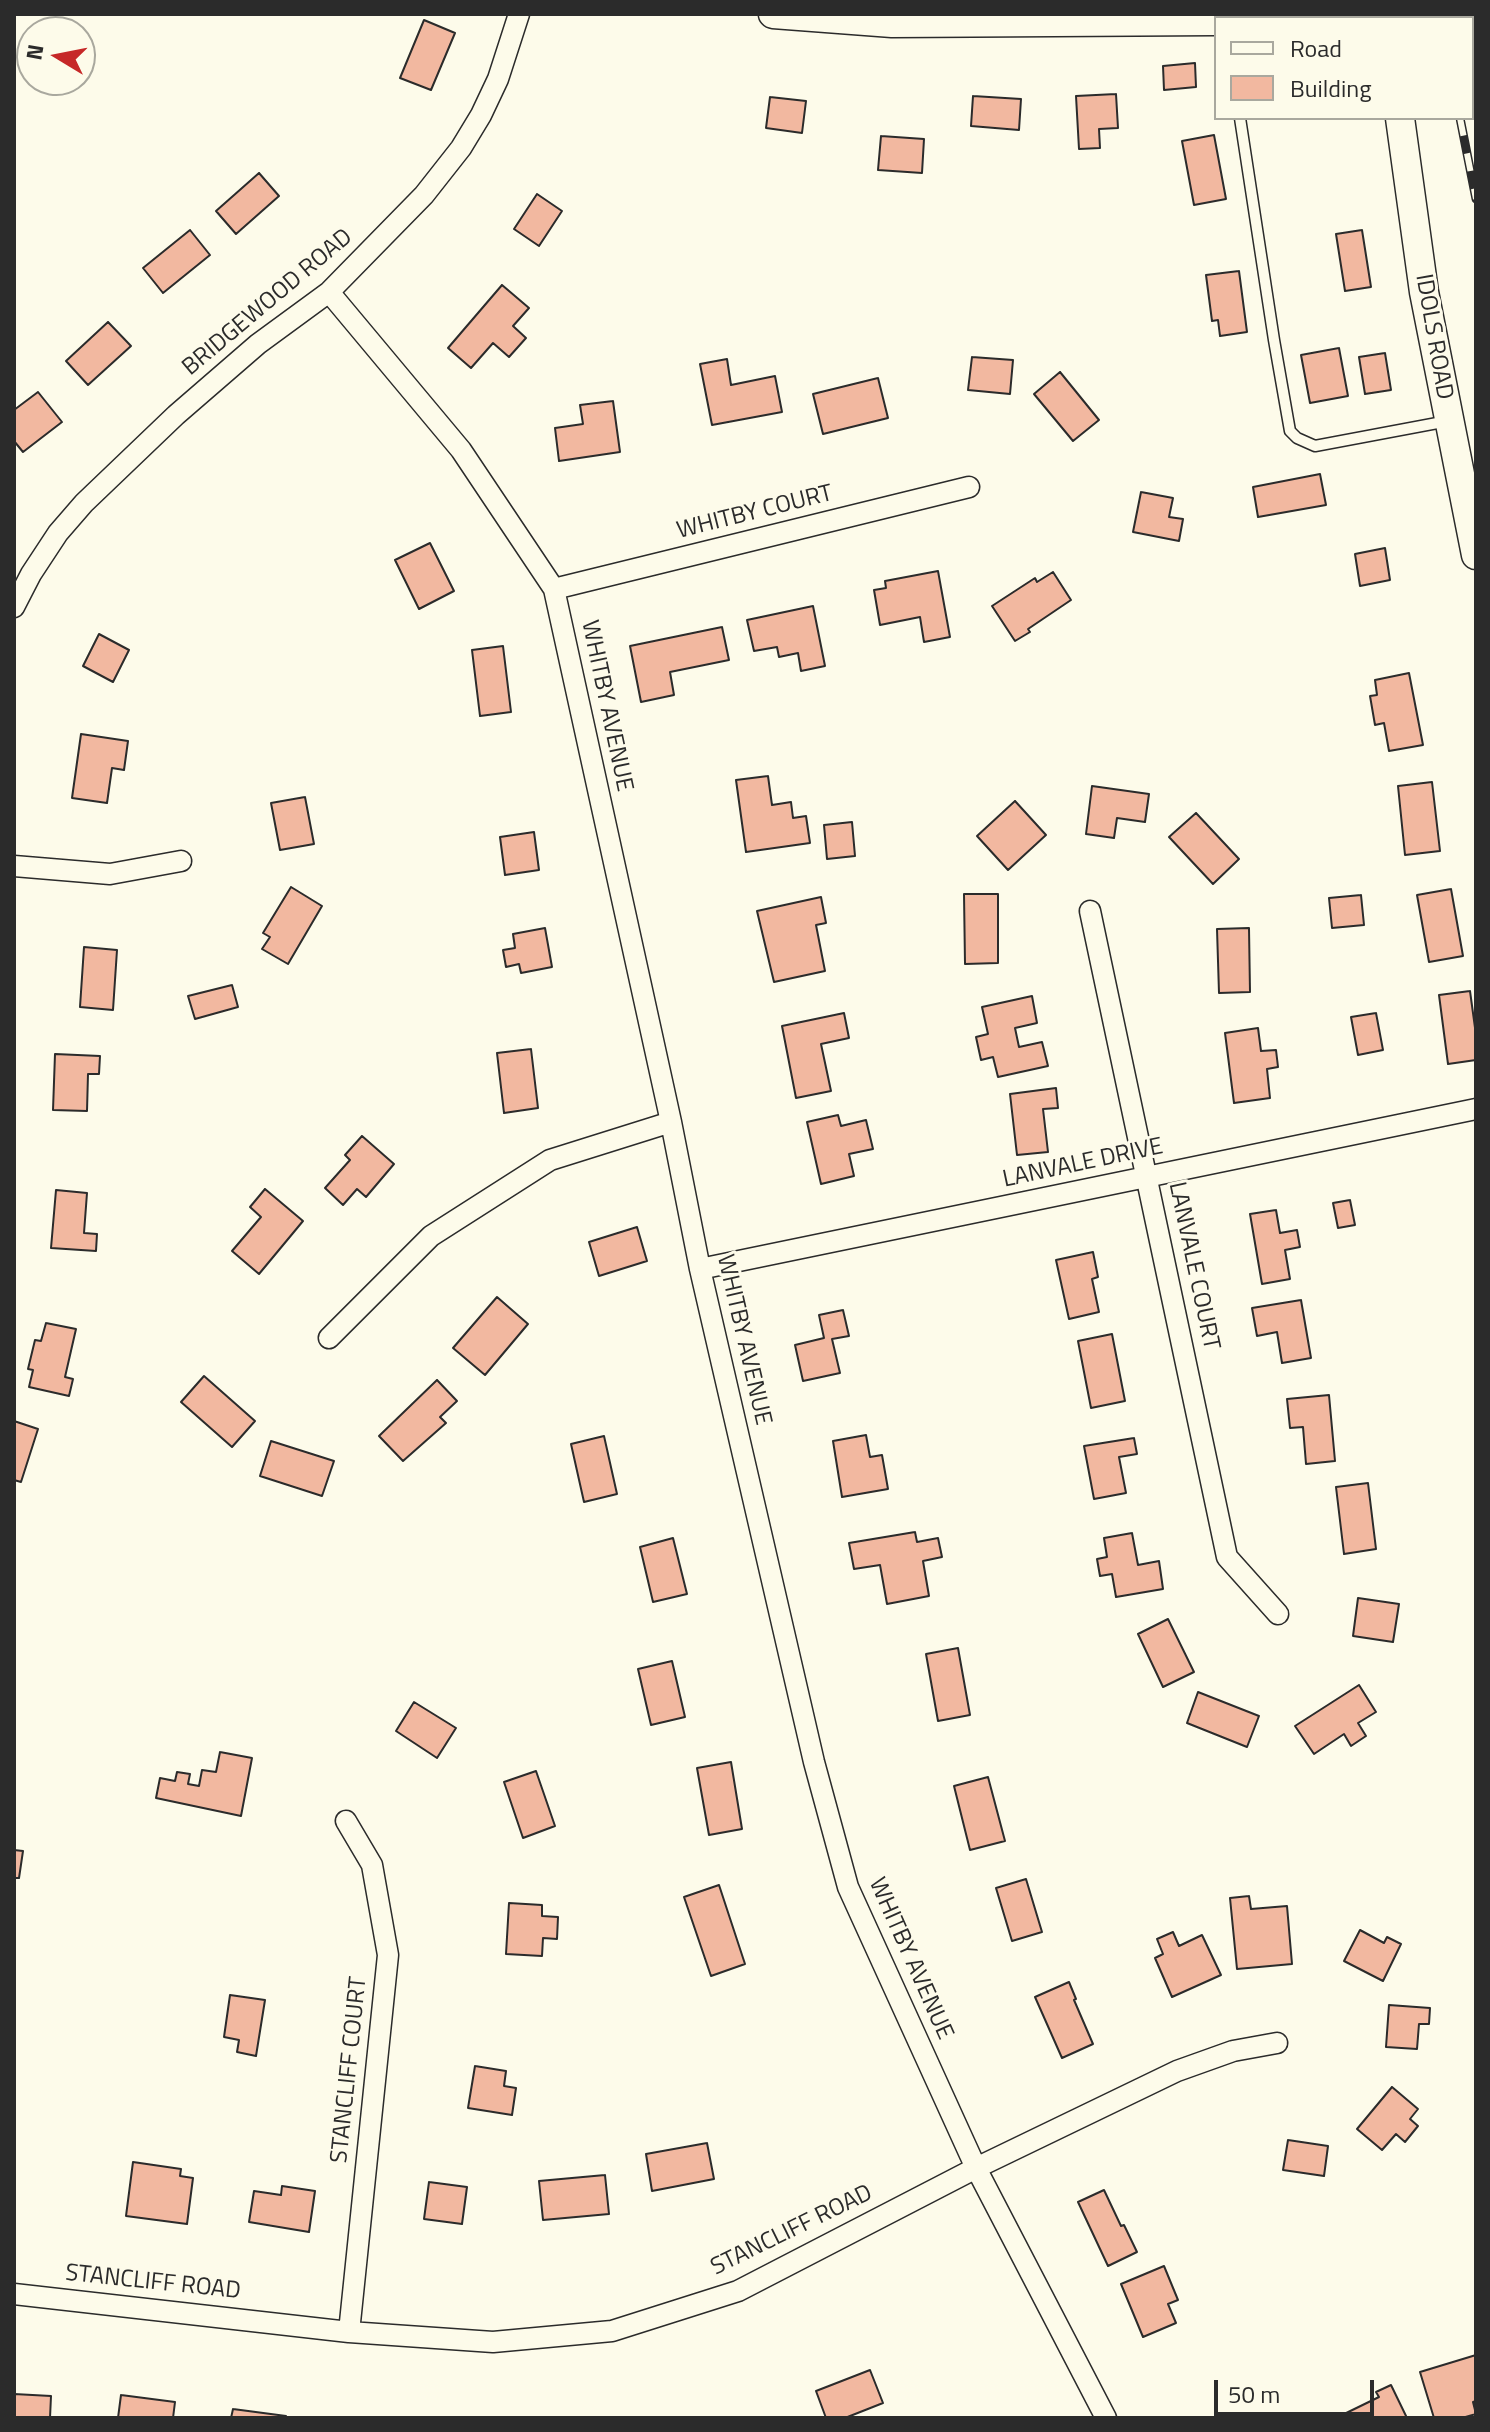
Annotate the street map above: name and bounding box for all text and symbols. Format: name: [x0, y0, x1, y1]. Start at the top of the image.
north arrow: [16, 16, 96, 96]
legend: [1214, 16, 1474, 120]
text: Road: [1290, 30, 1342, 66]
text: N: [16, 42, 52, 63]
text: Building: [1290, 70, 1372, 106]
street label: BRIDGEWOOD ROAD: [177, 224, 359, 382]
street label: IDOLS ROAD: [1408, 272, 1458, 402]
street label: WHITBY COURT: [674, 480, 836, 546]
street label: WHITBY AVENUE: [574, 618, 638, 794]
street label: LANVALE DRIVE: [1000, 1133, 1166, 1195]
street label: LANVALE COURT: [1161, 1179, 1225, 1353]
street label: WHITBY AVENUE: [709, 1252, 777, 1428]
street label: WHITBY AVENUE: [861, 1874, 959, 2044]
street label: STANCLIFF COURT: [326, 1975, 374, 2165]
street label: STANCLIFF ROAD: [707, 2179, 877, 2283]
street label: STANCLIFF ROAD: [64, 2259, 242, 2307]
scale bar: [1218, 2364, 1378, 2414]
text: 50 m: [1228, 2376, 1280, 2412]

